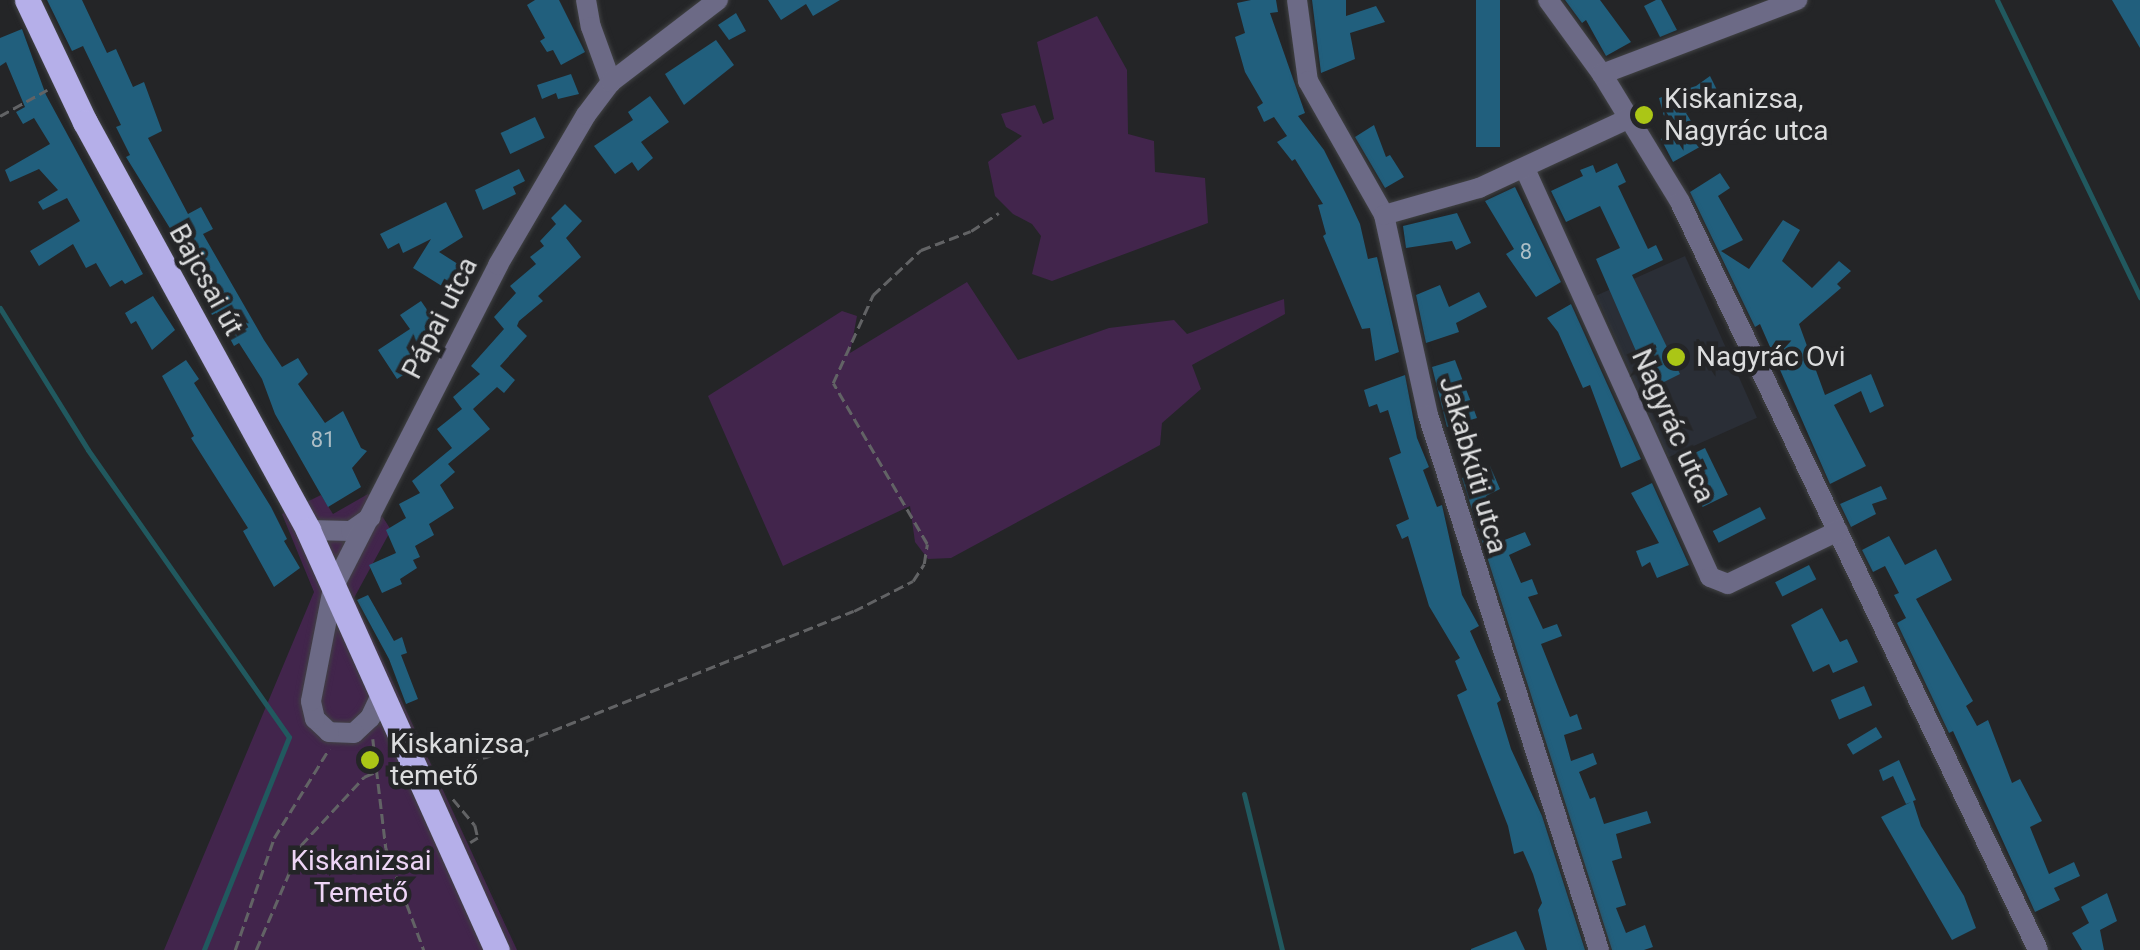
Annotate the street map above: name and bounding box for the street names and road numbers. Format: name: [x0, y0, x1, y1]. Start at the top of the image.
street label: Bajcsai út: [162, 218, 250, 342]
street label: Pápai utca: [395, 252, 485, 384]
street label: Nagyrác utca: [1624, 344, 1722, 508]
street label: Jakabkúti utca: [1432, 372, 1514, 558]

